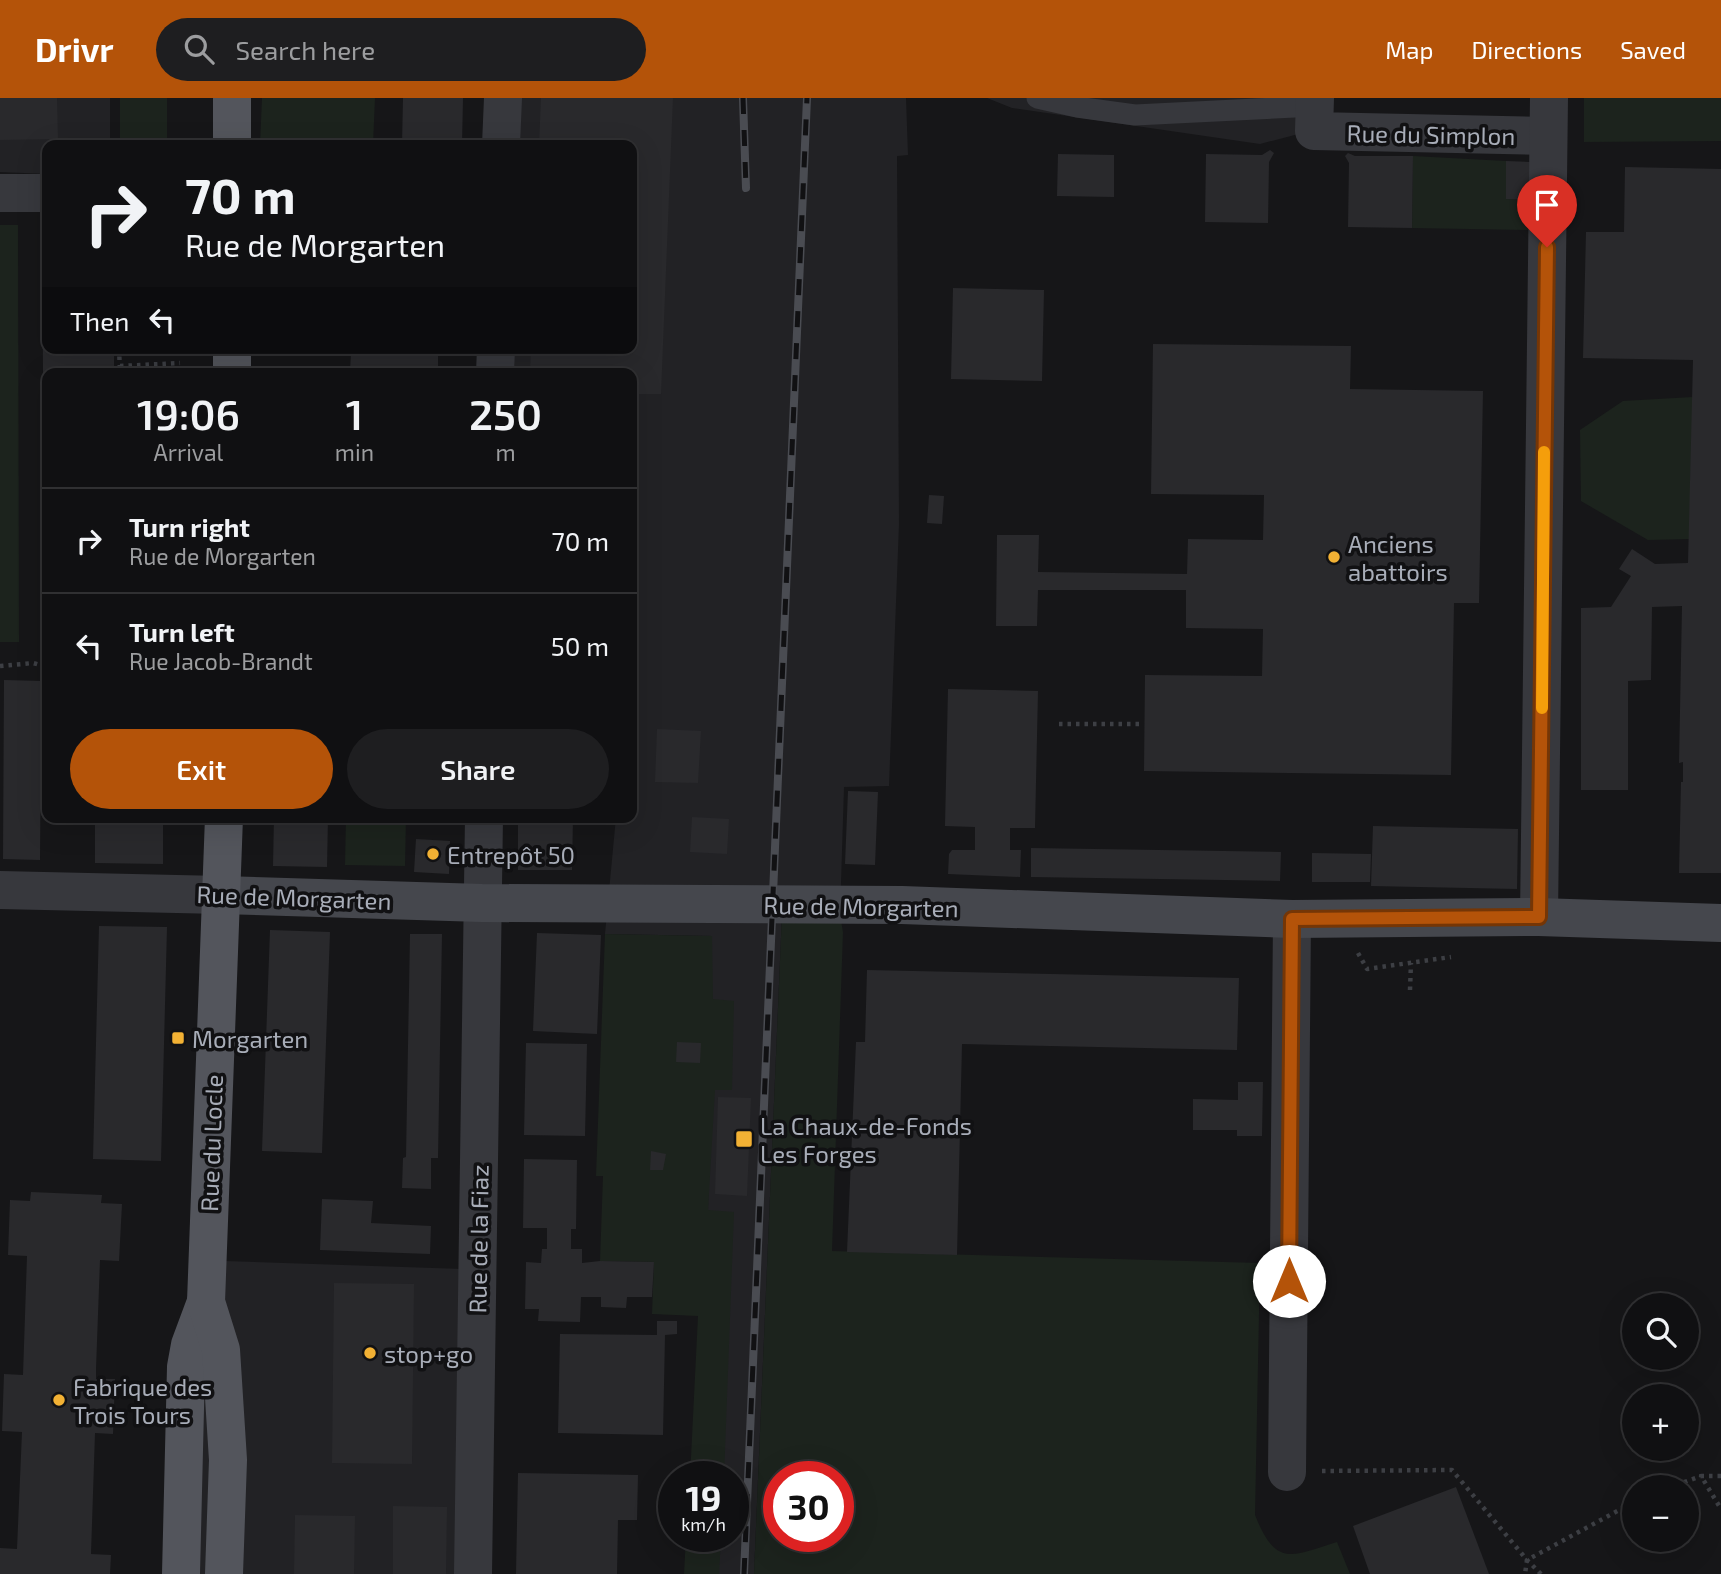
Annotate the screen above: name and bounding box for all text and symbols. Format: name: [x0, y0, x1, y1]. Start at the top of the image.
search box: [156, 18, 646, 81]
text: Drivr: [35, 29, 114, 69]
icon: search: [180, 30, 218, 68]
text: Search here: [236, 34, 375, 65]
text: Map: [1385, 35, 1433, 64]
text: Directions: [1471, 35, 1582, 64]
text: Saved: [1620, 35, 1686, 64]
street label: Rue du Simplon: [1346, 118, 1516, 150]
text: 70 m: [185, 165, 296, 224]
icon: right: [70, 168, 161, 259]
pin: [1517, 175, 1577, 247]
icon: arrive: [1528, 186, 1566, 224]
text: Rue de Morgarten: [185, 225, 445, 263]
icon: left: [143, 301, 181, 339]
text: Then: [70, 305, 129, 336]
text: 19:06: [137, 388, 240, 438]
text: 1: [346, 388, 363, 438]
text: 250: [469, 388, 542, 438]
text: Arrival: [153, 438, 223, 466]
text: min: [335, 438, 374, 466]
text: m: [495, 438, 516, 466]
text: Turn right: [129, 511, 250, 542]
icon: right: [70, 522, 108, 560]
text: 70 m: [551, 525, 609, 556]
place label: Anciens abattoirs: [1348, 529, 1448, 586]
text: Rue de Morgarten: [129, 542, 316, 570]
marker: Anciens abattoirs: [1326, 549, 1342, 565]
text: Turn left: [129, 616, 235, 647]
icon: left: [70, 627, 108, 665]
text: 50 m: [551, 630, 609, 661]
text: Rue Jacob-Brandt: [129, 647, 313, 675]
button: Exit: [70, 729, 333, 809]
button: Share: [347, 729, 609, 809]
place label: Entrepôt 50: [447, 840, 575, 869]
marker: Entrepôt 50: [425, 846, 441, 862]
street label: Rue de Morgarten: [196, 879, 392, 915]
street label: Rue de Morgarten: [763, 890, 959, 922]
place label: Morgarten: [192, 1024, 308, 1053]
marker: Morgarten: [170, 1030, 186, 1046]
street label: Rue du Locle: [194, 1074, 228, 1212]
place label: La Chaux-de-Fonds Les Forges: [760, 1111, 972, 1168]
marker: La Chaux-de-Fonds Les Forges: [734, 1129, 754, 1149]
street label: Rue de la Fiaz: [462, 1164, 494, 1314]
position arrow: [1252, 1244, 1326, 1318]
map controls: [1622, 1293, 1699, 1552]
button: search: [1622, 1293, 1699, 1370]
place label: stop+go: [384, 1339, 473, 1368]
marker: stop+go: [362, 1345, 378, 1361]
place label: Fabrique des Trois Tours: [73, 1372, 212, 1429]
button: +: [1622, 1384, 1699, 1461]
marker: Fabrique des Trois Tours: [51, 1392, 67, 1408]
speed limit sign: 30: [763, 1461, 854, 1552]
button: −: [1622, 1475, 1699, 1552]
text: 19: [686, 1476, 721, 1518]
text: km/h: [681, 1513, 726, 1535]

